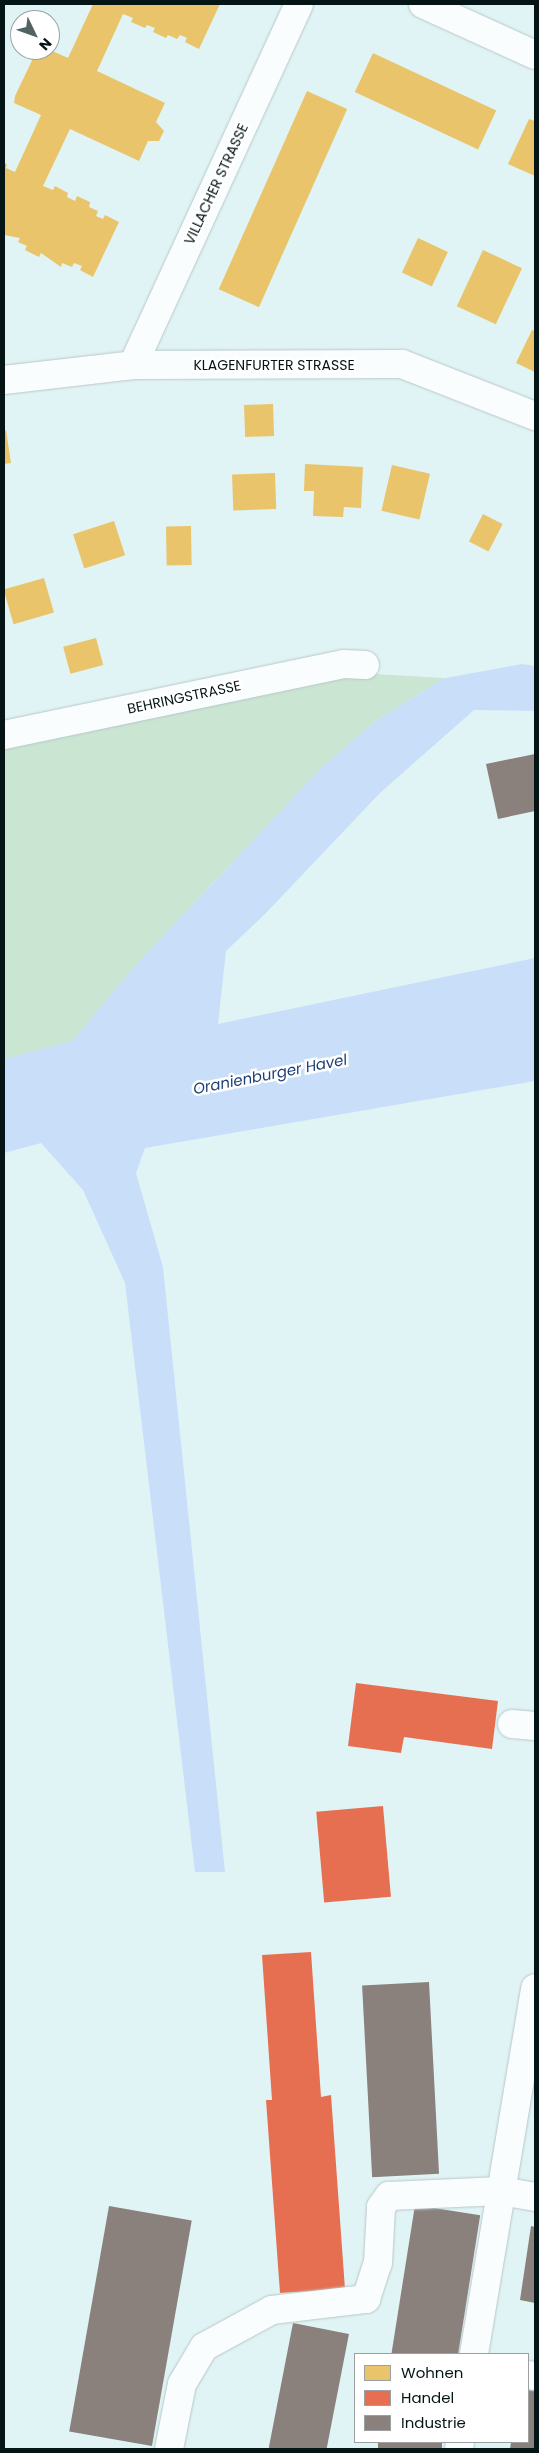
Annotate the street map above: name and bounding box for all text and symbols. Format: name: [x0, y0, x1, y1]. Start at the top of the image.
north arrow: [10, 10, 60, 60]
text: N: [34, 34, 56, 55]
street label: VILLACHER STRASSE: [181, 121, 251, 247]
street label: KLAGENFURTER STRASSE: [193, 357, 355, 373]
street label: BEHRINGSTRASSE: [126, 677, 242, 717]
water label: Oranienburger Havel: [191, 1050, 349, 1098]
legend: [354, 2353, 529, 2443]
text: Wohnen: [401, 2362, 463, 2383]
text: Handel: [401, 2387, 454, 2408]
text: Industrie: [401, 2412, 466, 2433]

